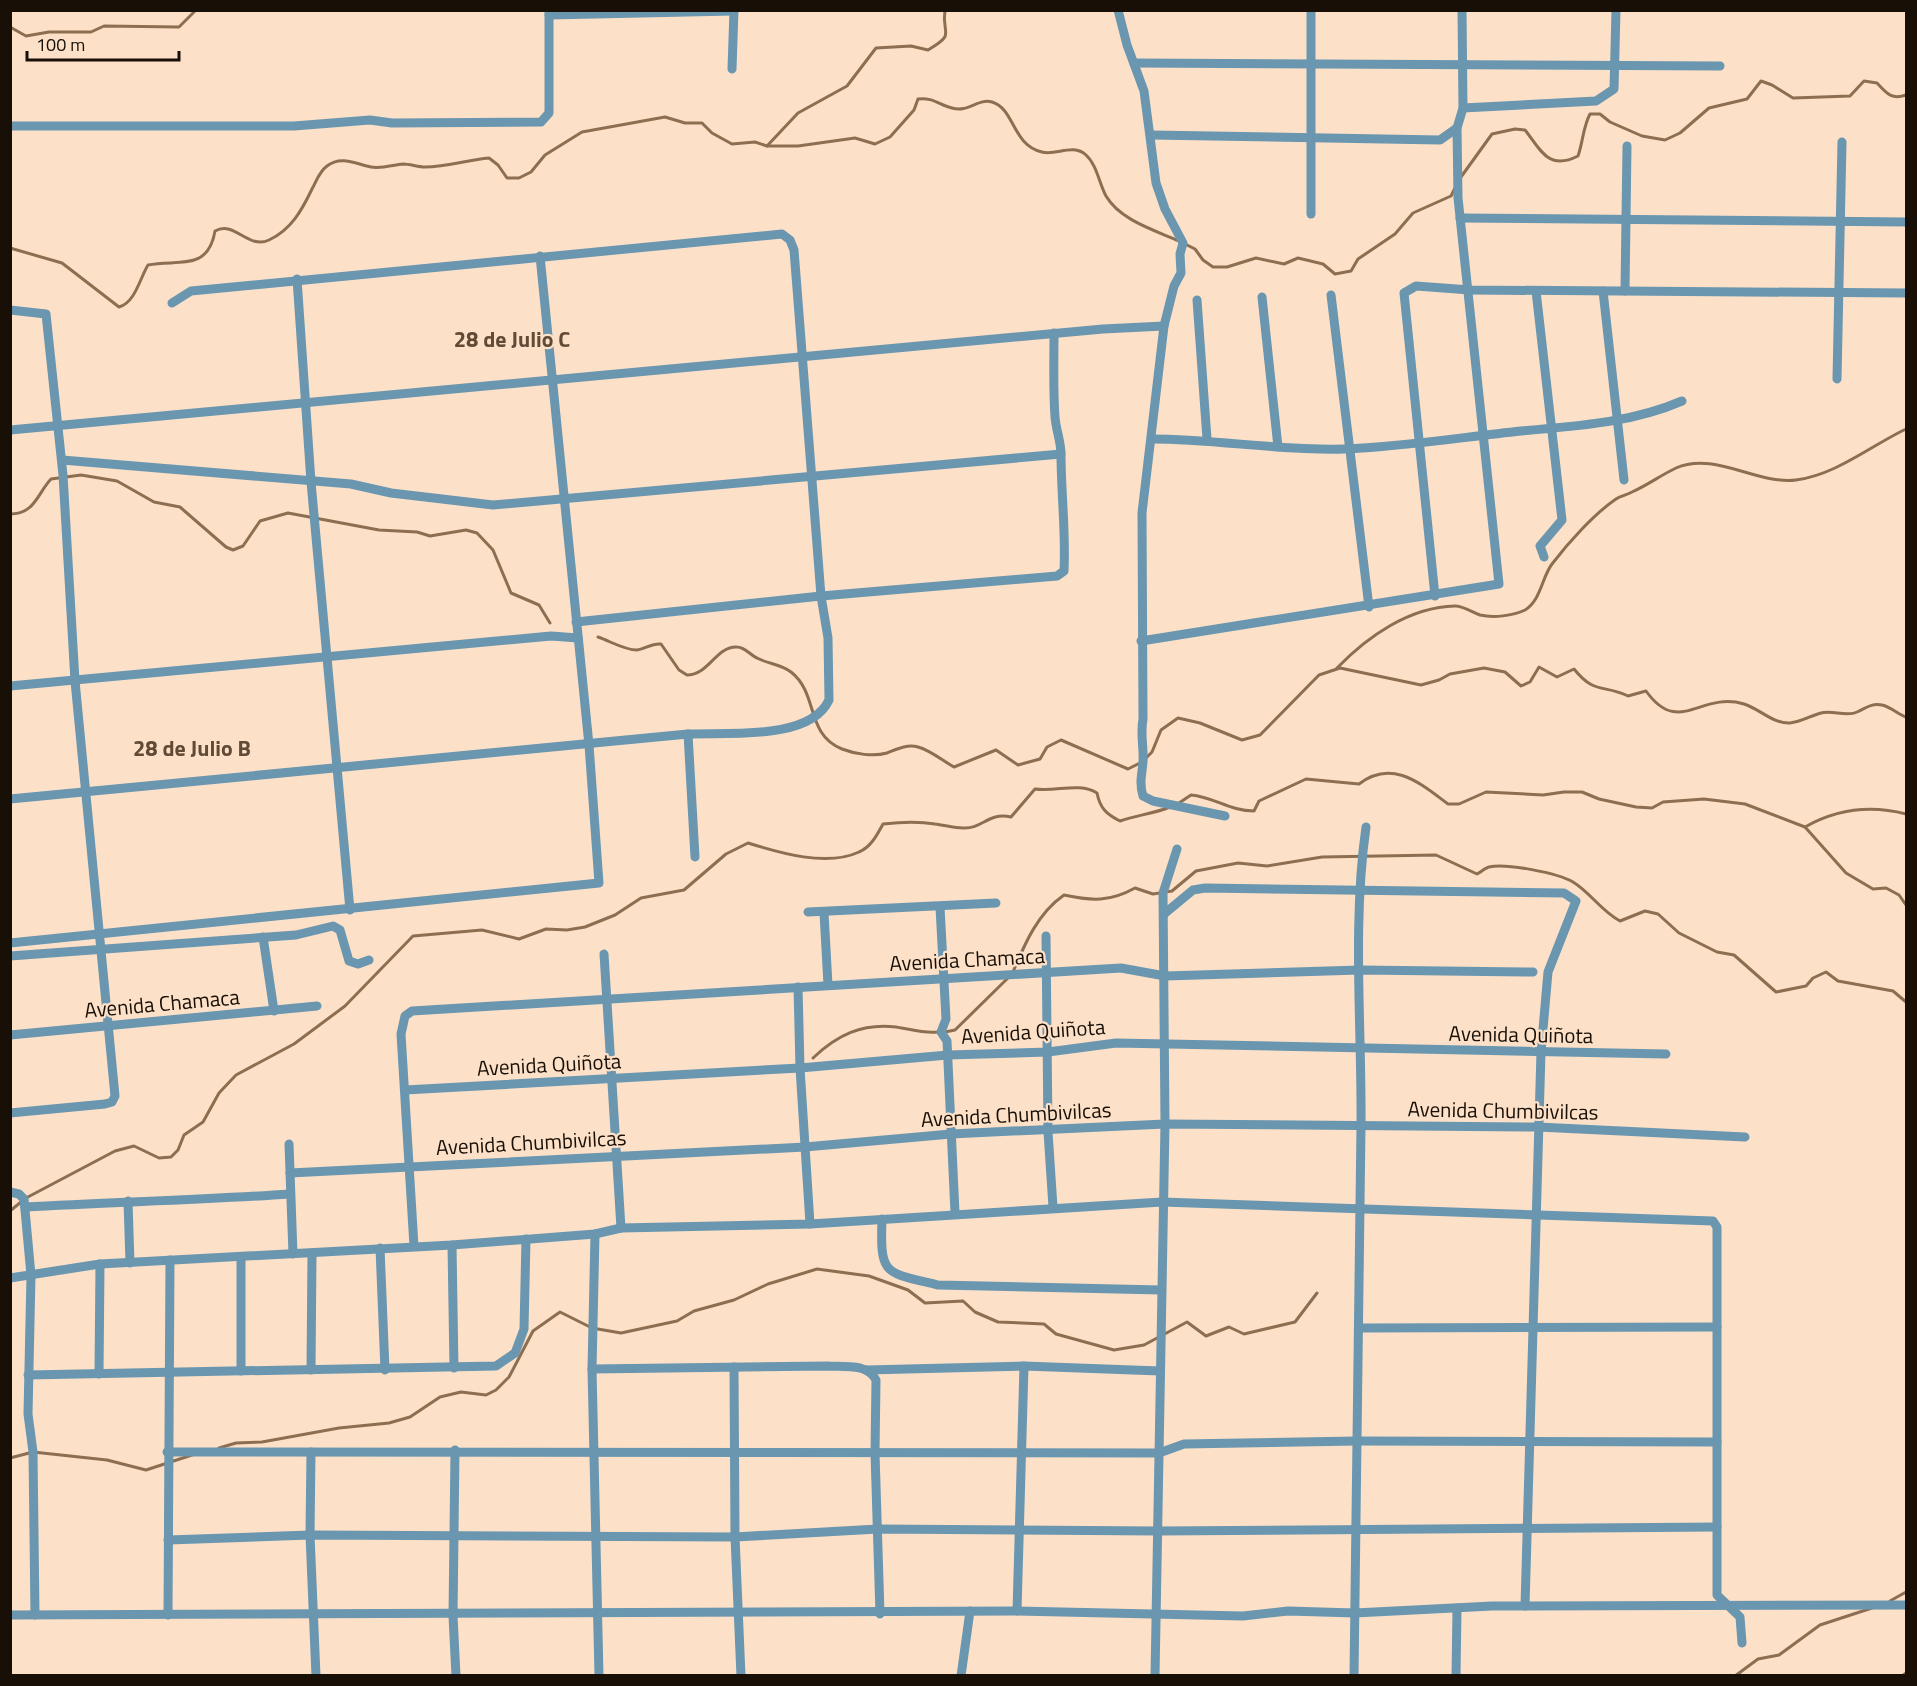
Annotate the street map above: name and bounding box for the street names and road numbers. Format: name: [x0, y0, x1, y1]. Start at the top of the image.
street label: Avenida Chamaca: [888, 939, 1046, 979]
street label: Avenida Chamaca: [83, 980, 241, 1026]
street label: Avenida Quiñota: [960, 1010, 1107, 1052]
street label: Avenida Quiñota: [1448, 1017, 1594, 1051]
street label: Avenida Quiñota: [476, 1044, 622, 1084]
street label: Avenida Chumbivilcas: [1407, 1092, 1599, 1128]
street label: Avenida Chumbivilcas: [920, 1093, 1112, 1135]
street label: Avenida Chumbivilcas: [435, 1121, 627, 1163]

